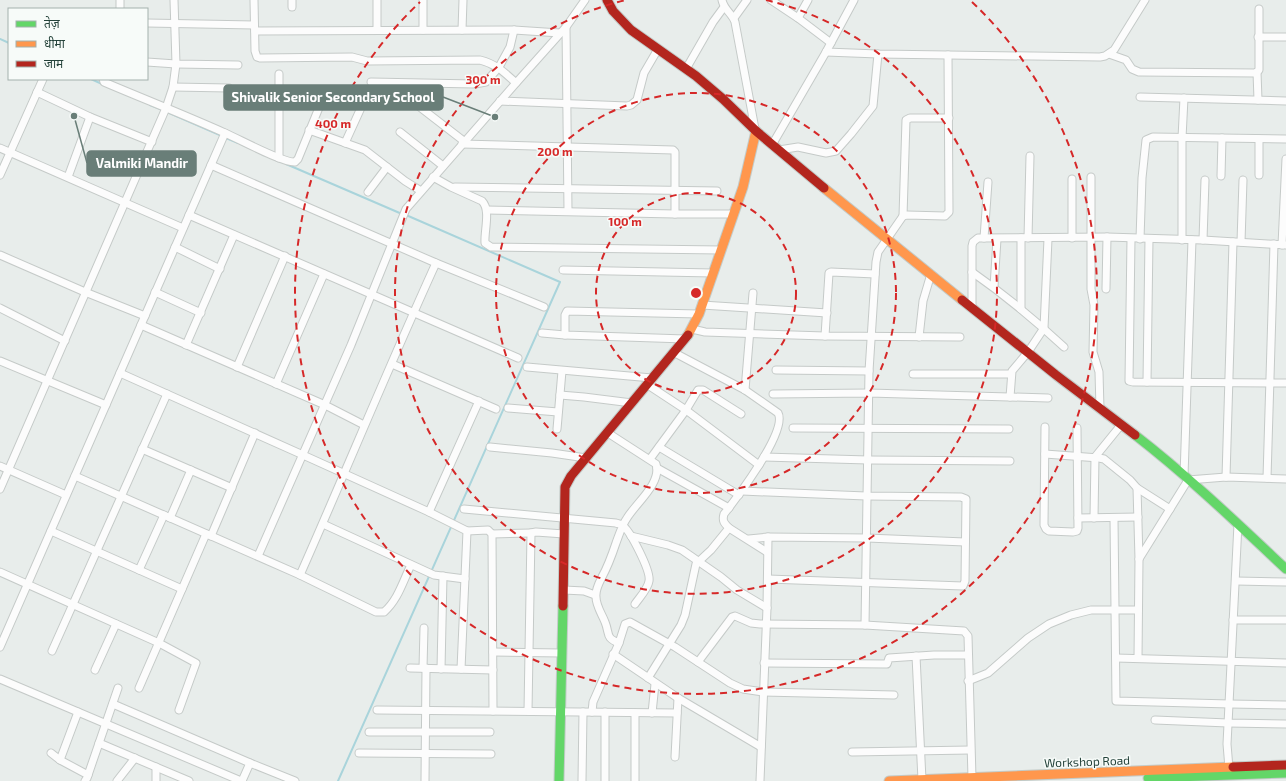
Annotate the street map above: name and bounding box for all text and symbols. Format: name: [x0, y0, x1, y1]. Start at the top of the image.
legend: [8, 8, 148, 80]
text: तेज़: [44, 16, 61, 30]
text: धीमा: [44, 36, 66, 50]
text: जाम: [44, 56, 64, 70]
text: 300 m: [465, 72, 501, 86]
callout: Shivalik Senior Secondary School: [224, 85, 443, 110]
text: Shivalik Senior Secondary School: [232, 89, 435, 105]
text: 400 m: [315, 116, 351, 130]
text: 200 m: [537, 144, 573, 158]
callout: Valmiki Mandir: [87, 151, 196, 176]
text: Valmiki Mandir: [96, 155, 189, 171]
text: 100 m: [608, 214, 642, 228]
centre of rings: [689, 286, 703, 300]
street label: Workshop Road: [1044, 753, 1130, 769]

